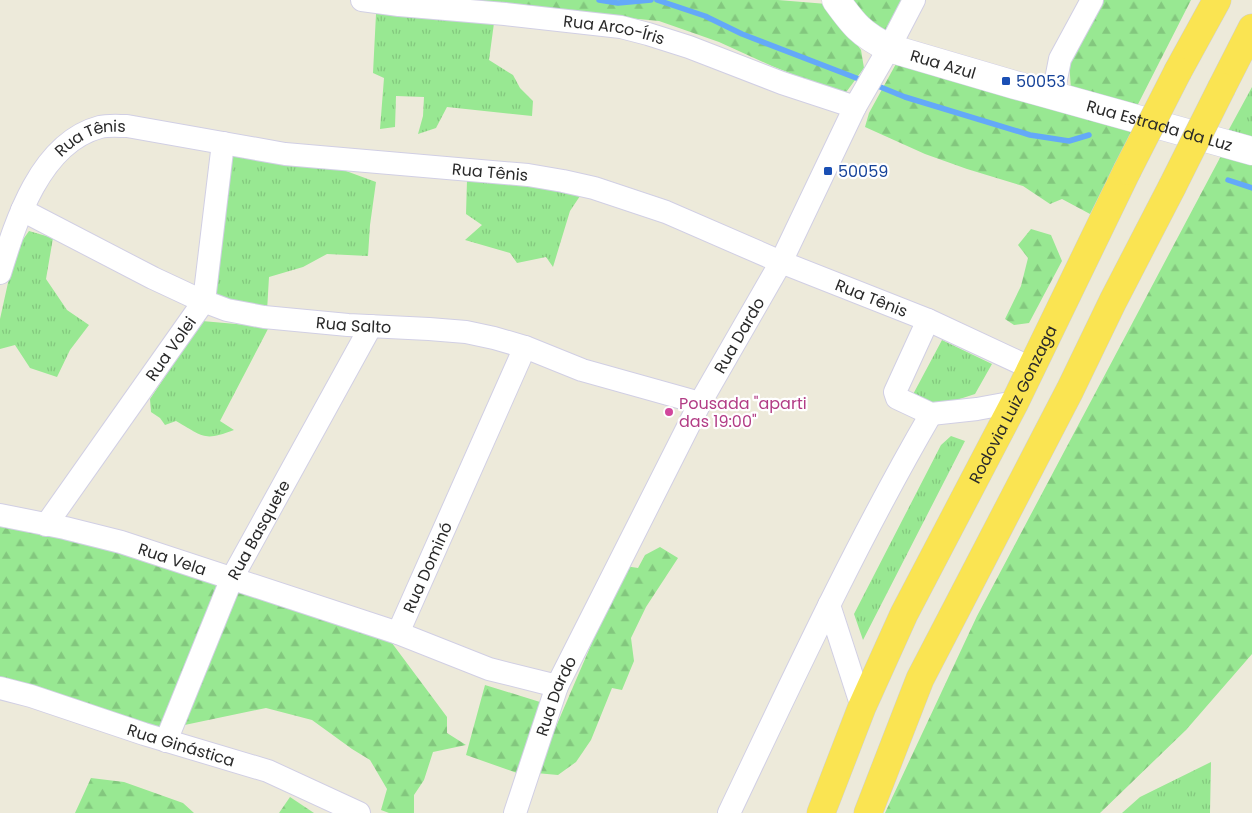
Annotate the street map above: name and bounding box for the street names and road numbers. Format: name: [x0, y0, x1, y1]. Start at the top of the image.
street label: Rua Arco-Íris: [562, 9, 668, 50]
street label: Rua Azul: [908, 43, 979, 84]
street label: Rua Estrada da Luz: [1084, 94, 1235, 157]
street label: Rua Tênis: [49, 114, 126, 161]
street label: Rua Tênis: [451, 157, 529, 186]
street label: Rua Tênis: [832, 273, 911, 322]
street label: Rua Dardo: [708, 293, 770, 377]
street label: Rua Salto: [315, 311, 392, 339]
street label: Rua Volei: [140, 312, 201, 385]
street label: Rodovia Luiz Gonzaga: [963, 321, 1062, 487]
street label: Rua Basquete: [222, 476, 296, 584]
street label: Rua Dominó: [397, 518, 458, 616]
street label: Rua Vela: [135, 537, 209, 581]
street label: Rua Dardo: [530, 652, 582, 739]
street label: Rua Ginástica: [124, 718, 238, 772]

